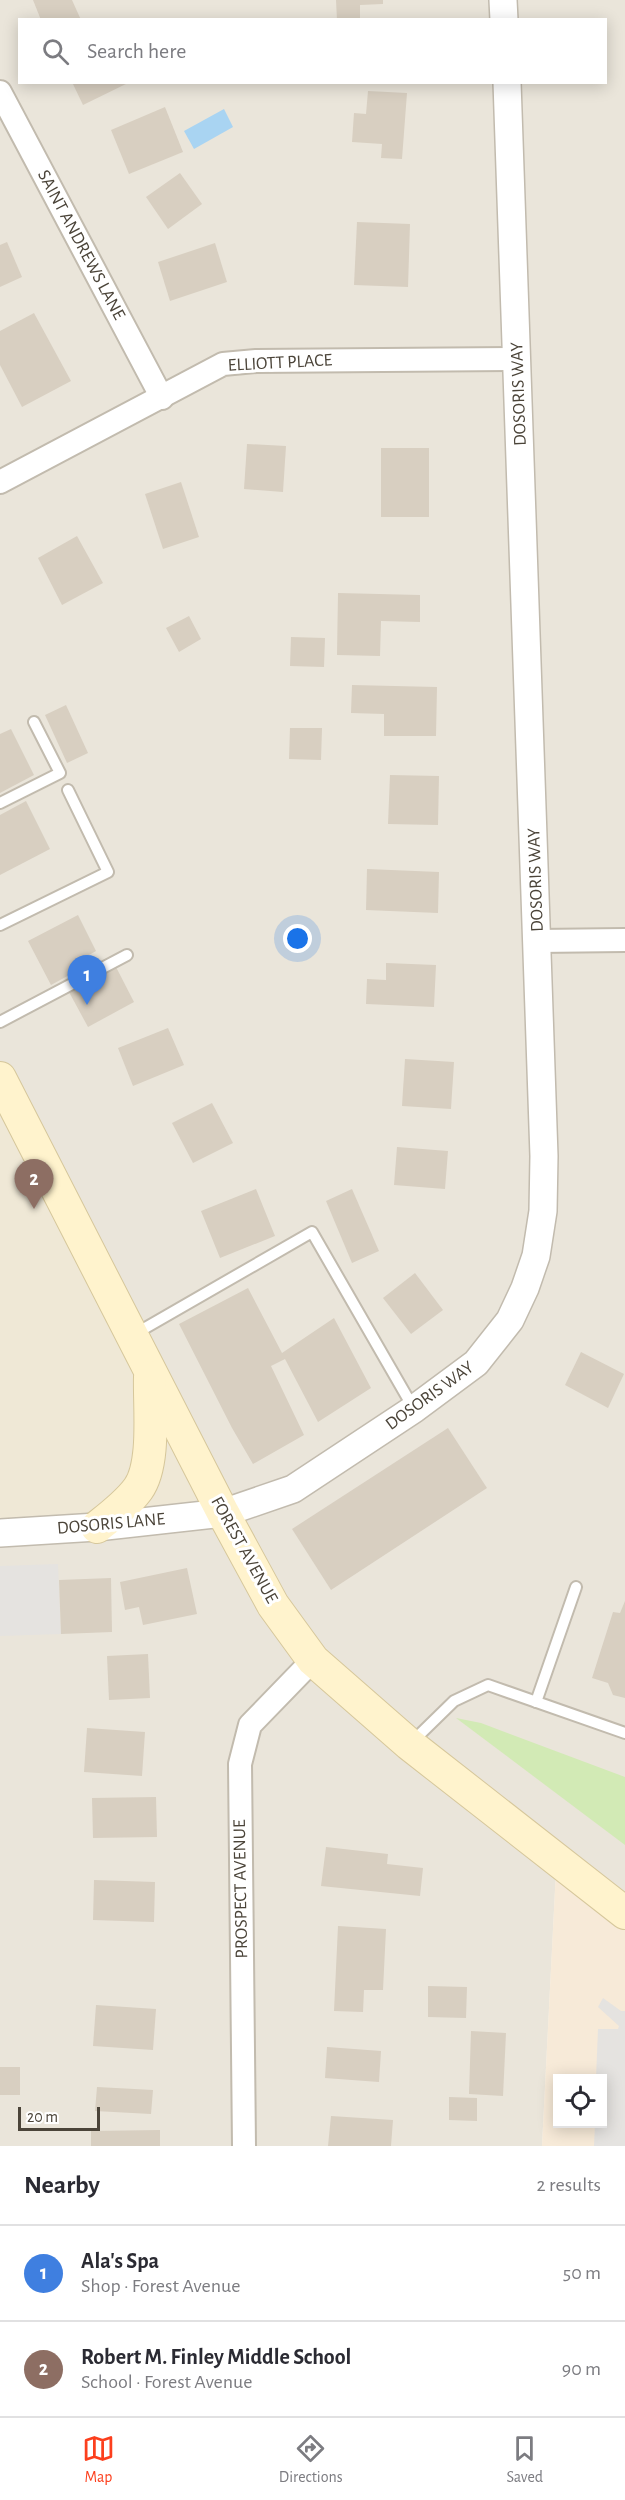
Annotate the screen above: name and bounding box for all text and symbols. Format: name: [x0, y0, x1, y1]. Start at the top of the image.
search box: [18, 18, 607, 84]
icon: search: [39, 35, 72, 68]
text: Search here: [87, 40, 186, 62]
street label: SAINT ANDREWS LANE: [34, 167, 128, 323]
street label: DOSORIS WAY: [508, 341, 530, 446]
street label: ELLIOTT PLACE: [227, 351, 333, 375]
street label: DOSORIS WAY: [525, 827, 547, 932]
your location: [283, 924, 312, 953]
pin: 1: [68, 956, 106, 1005]
pin: 2: [15, 1160, 54, 1209]
street label: DOSORIS WAY: [383, 1358, 478, 1434]
street label: FOREST AVENUE: [207, 1494, 281, 1607]
street label: DOSORIS LANE: [56, 1510, 166, 1538]
street label: PROSPECT AVENUE: [231, 1819, 251, 1959]
map controls: [553, 2074, 607, 2128]
button: locate: [553, 2074, 607, 2128]
scale bar: [18, 2104, 100, 2132]
text: 20 m: [27, 2109, 58, 2125]
text: Nearby: [24, 2172, 100, 2198]
text: 2 results: [537, 2175, 601, 2195]
text: Ala's Spa: [81, 2250, 159, 2272]
text: 1: [40, 2263, 47, 2283]
text: 50 m: [563, 2263, 601, 2283]
text: Shop · Forest Avenue: [81, 2276, 240, 2296]
text: Robert M. Finley Middle School: [81, 2346, 351, 2368]
text: 2: [39, 2359, 48, 2379]
text: 90 m: [562, 2359, 601, 2379]
text: School · Forest Avenue: [81, 2372, 253, 2392]
tab: Map: [82, 2432, 115, 2487]
tab: Directions: [279, 2432, 343, 2487]
tab: Saved: [506, 2432, 543, 2487]

